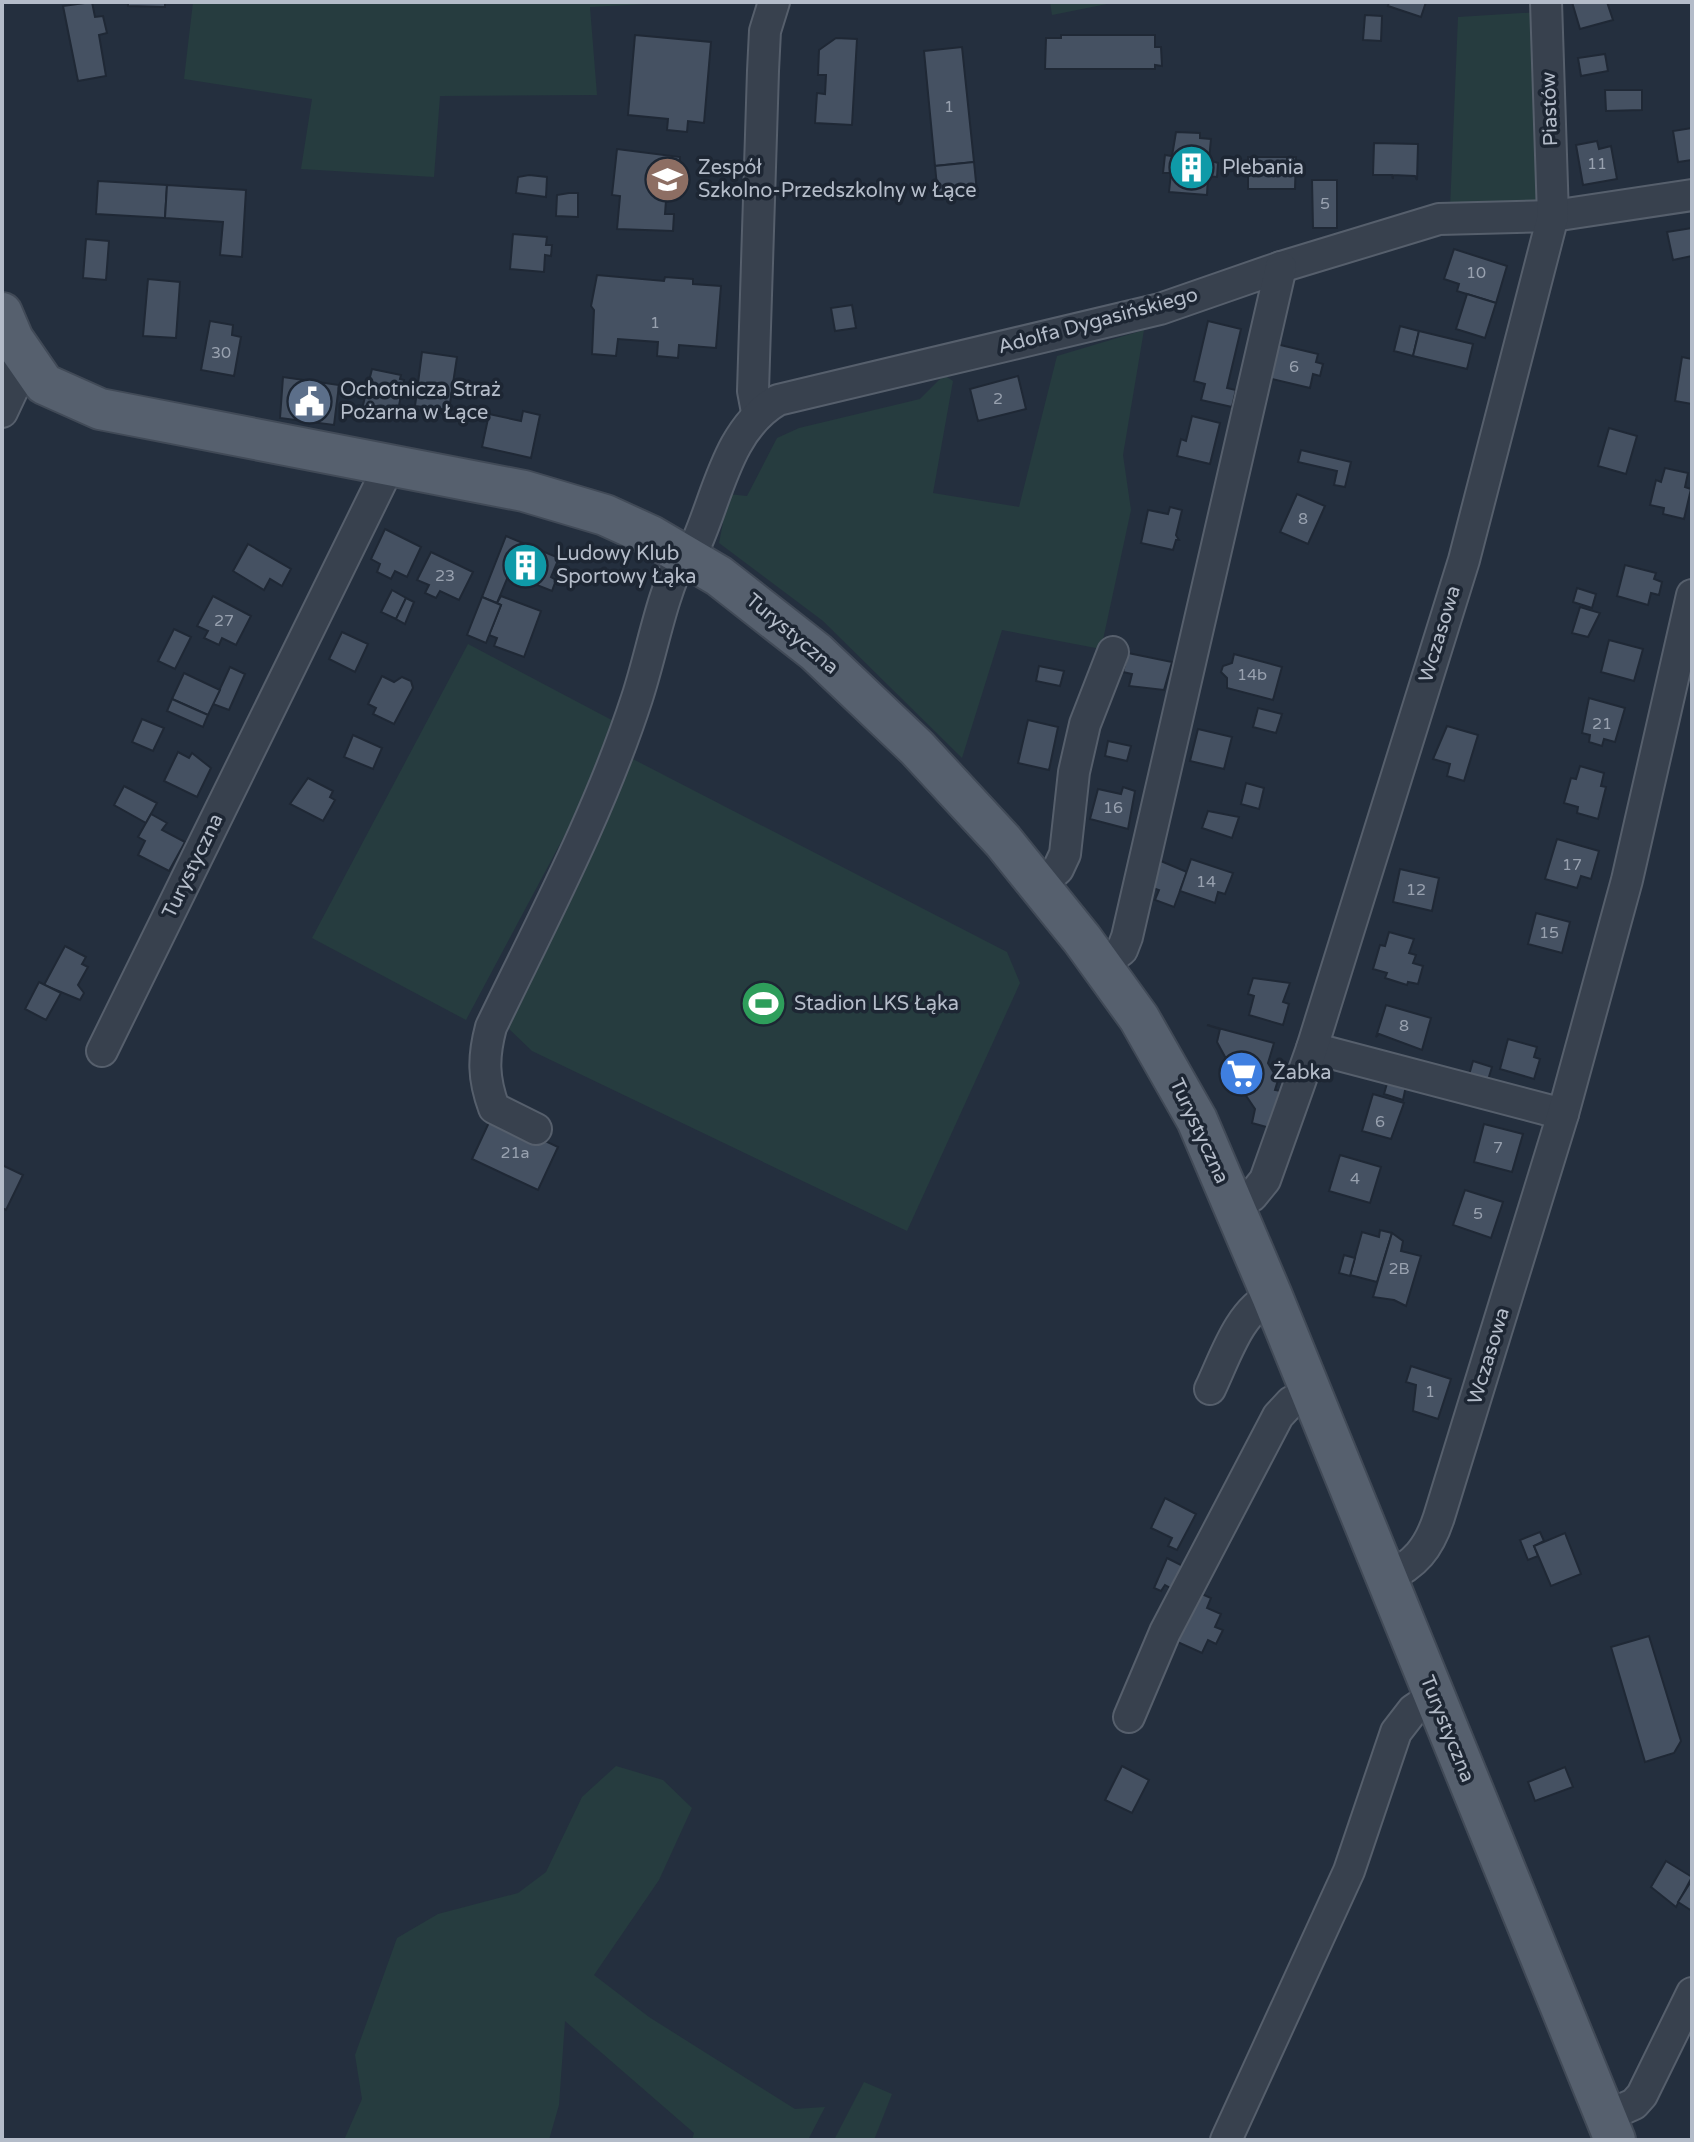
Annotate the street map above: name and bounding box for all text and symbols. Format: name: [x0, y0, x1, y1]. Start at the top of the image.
street label: Piastów: [1537, 71, 1563, 147]
house number: 1: [944, 97, 954, 117]
building icon: Plebania: [1167, 144, 1215, 192]
house number: 11: [1587, 154, 1607, 174]
school or university icon: Zespół Szkolno-Przedszkolny w Łące: [643, 155, 691, 203]
place label: Zespół Szkolno-Przedszkolny w Łące: [698, 156, 976, 203]
place label: Plebania: [1222, 156, 1304, 180]
house number: 5: [1320, 194, 1330, 214]
house number: 10: [1466, 263, 1486, 283]
street label: Adolfa Dygasińskiego: [995, 283, 1201, 359]
house number: 1: [650, 313, 660, 333]
house number: 30: [211, 343, 231, 363]
house number: 6: [1289, 357, 1299, 377]
public building icon: Ochotnicza Straż Pożarna w Łące: [285, 377, 333, 425]
place label: Ochotnicza Straż Pożarna w Łące: [340, 378, 501, 425]
house number: 2: [993, 389, 1003, 409]
house number: 8: [1298, 509, 1308, 529]
building icon: Ludowy Klub Sportowy Łąka: [501, 542, 549, 590]
place label: Ludowy Klub Sportowy Łąka: [556, 542, 697, 589]
house number: 23: [435, 566, 455, 586]
street label: Wczasowa: [1414, 583, 1466, 685]
street label: Turystyczna: [741, 588, 843, 680]
house number: 27: [214, 611, 234, 631]
house number: 14b: [1237, 665, 1267, 685]
house number: 21: [1592, 714, 1612, 734]
house number: 16: [1103, 798, 1123, 818]
street label: Turystyczna: [157, 810, 229, 922]
house number: 17: [1562, 855, 1582, 875]
house number: 14: [1196, 872, 1216, 892]
house number: 12: [1406, 880, 1426, 900]
house number: 15: [1539, 923, 1559, 943]
sports icon: Stadion LKS Łąka: [739, 980, 787, 1028]
place label: Stadion LKS Łąka: [794, 992, 959, 1016]
house number: 8: [1399, 1016, 1409, 1036]
supermarket icon: Żabka: [1218, 1049, 1266, 1097]
place label: Żabka: [1273, 1061, 1332, 1085]
street label: Turystyczna: [1164, 1075, 1234, 1187]
house number: 6: [1375, 1112, 1385, 1132]
house number: 7: [1493, 1138, 1503, 1158]
house number: 21a: [500, 1143, 530, 1163]
house number: 4: [1350, 1169, 1360, 1189]
house number: 5: [1473, 1204, 1483, 1224]
house number: 2B: [1388, 1259, 1410, 1279]
street label: Wczasowa: [1463, 1305, 1515, 1407]
house number: 1: [1425, 1382, 1435, 1402]
street label: Turystyczna: [1415, 1672, 1479, 1786]

